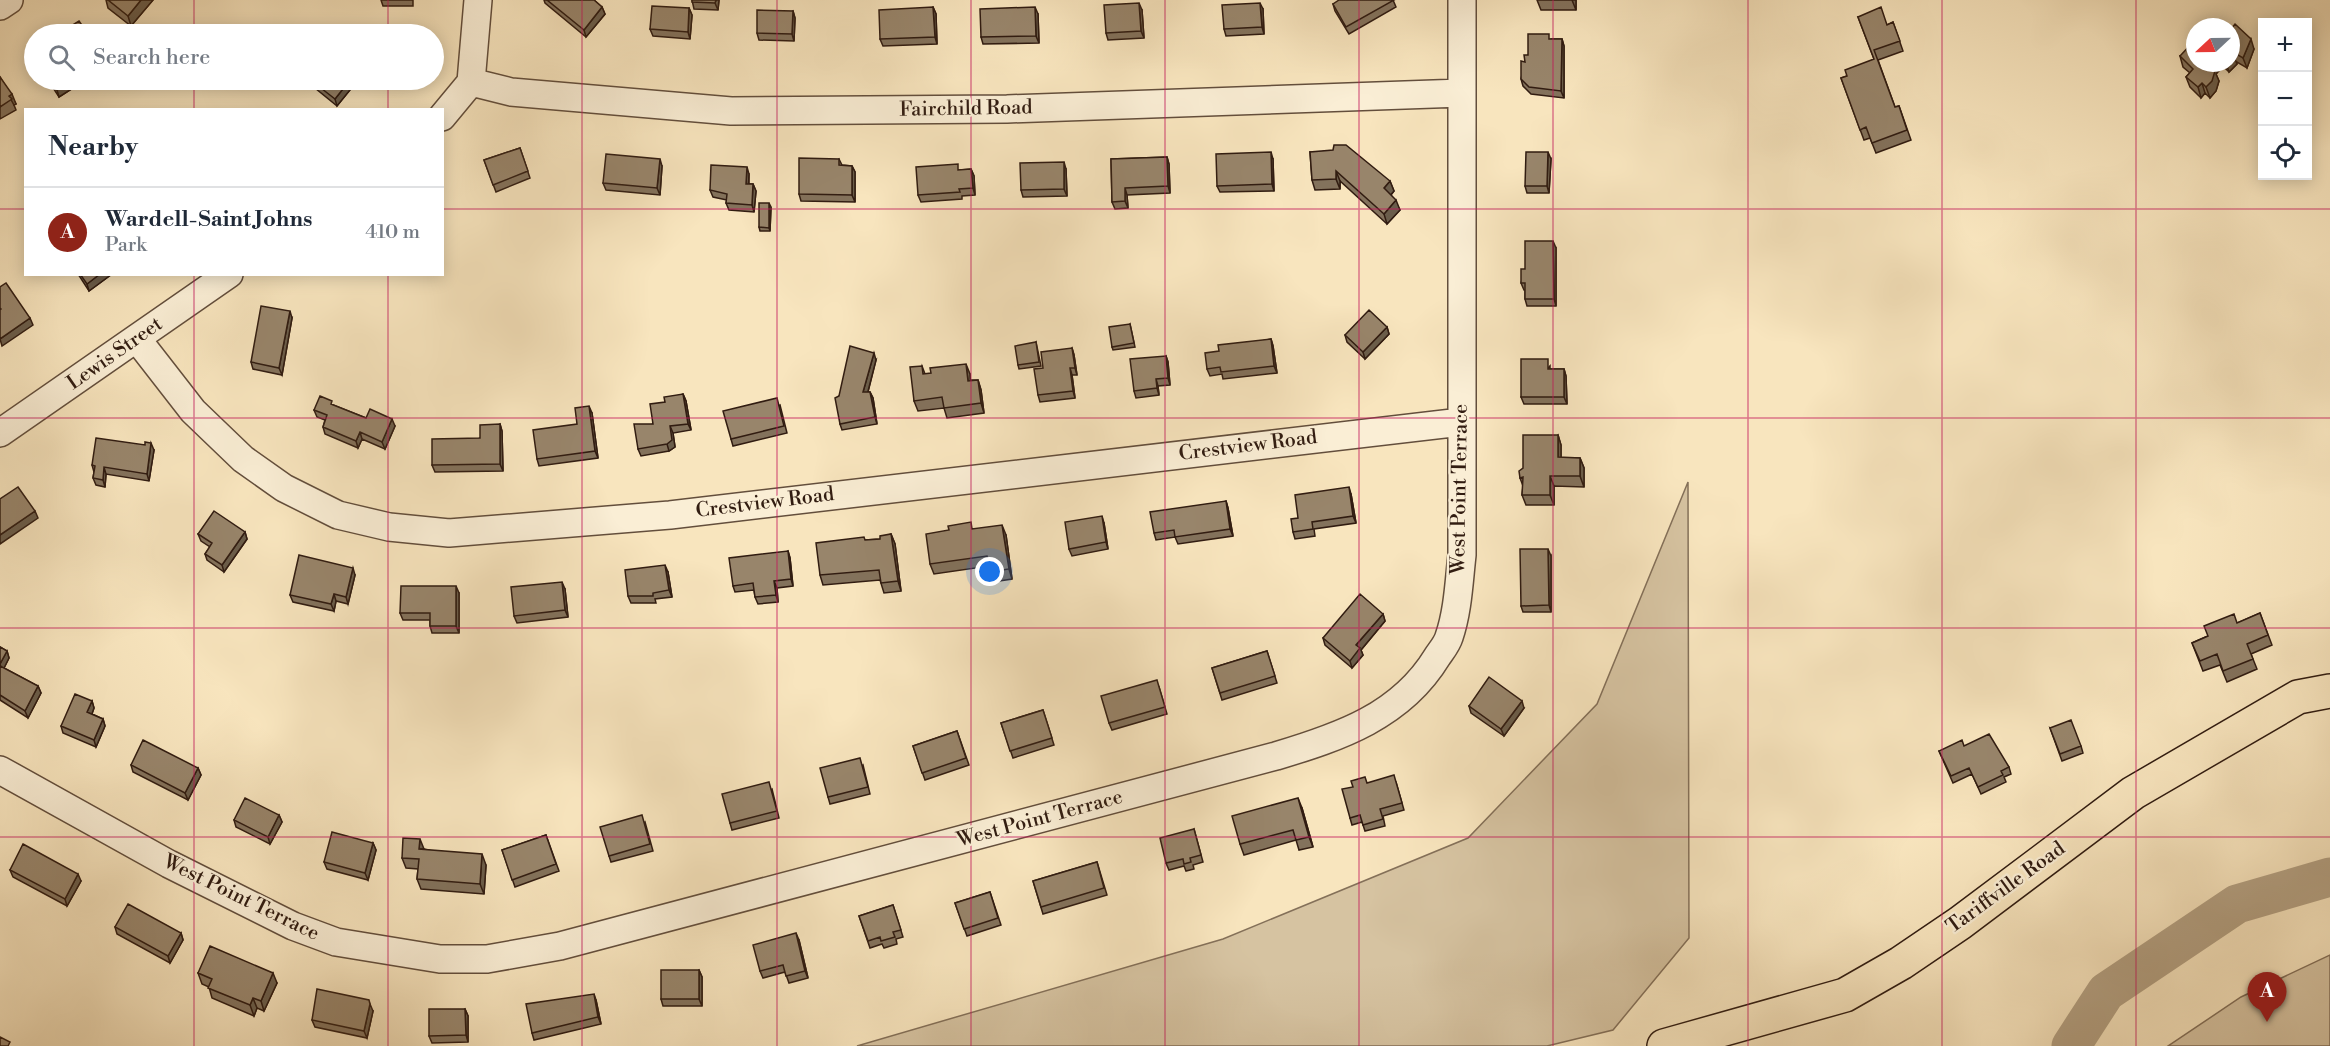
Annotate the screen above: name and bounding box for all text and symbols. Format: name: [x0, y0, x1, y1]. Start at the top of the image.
north arrow: [2186, 18, 2240, 72]
map controls: [2258, 18, 2312, 180]
button: +: [2258, 18, 2312, 72]
search box: [24, 24, 444, 90]
icon: search: [45, 41, 78, 74]
text: Search here: [93, 44, 210, 71]
button: −: [2258, 72, 2312, 126]
street label: Fairchild Road: [899, 95, 1033, 123]
button: locate: [2258, 126, 2312, 180]
text: Nearby: [48, 131, 138, 163]
text: Wardell-Saint Johns: [105, 206, 312, 233]
text: A: [60, 220, 75, 245]
text: 410 m: [365, 220, 420, 245]
text: Park: [105, 233, 147, 258]
street label: Lewis Street: [62, 312, 168, 396]
street label: West Point Terrace: [1446, 403, 1474, 576]
street label: Crestview Road: [1177, 425, 1319, 467]
street label: Crestview Road: [694, 482, 836, 524]
your location: [975, 557, 1004, 586]
street label: West Point Terrace: [953, 785, 1126, 853]
street label: Tariffville Road: [1942, 836, 2071, 939]
street label: West Point Terrace: [158, 849, 323, 947]
pin: A: [2248, 972, 2286, 1022]

